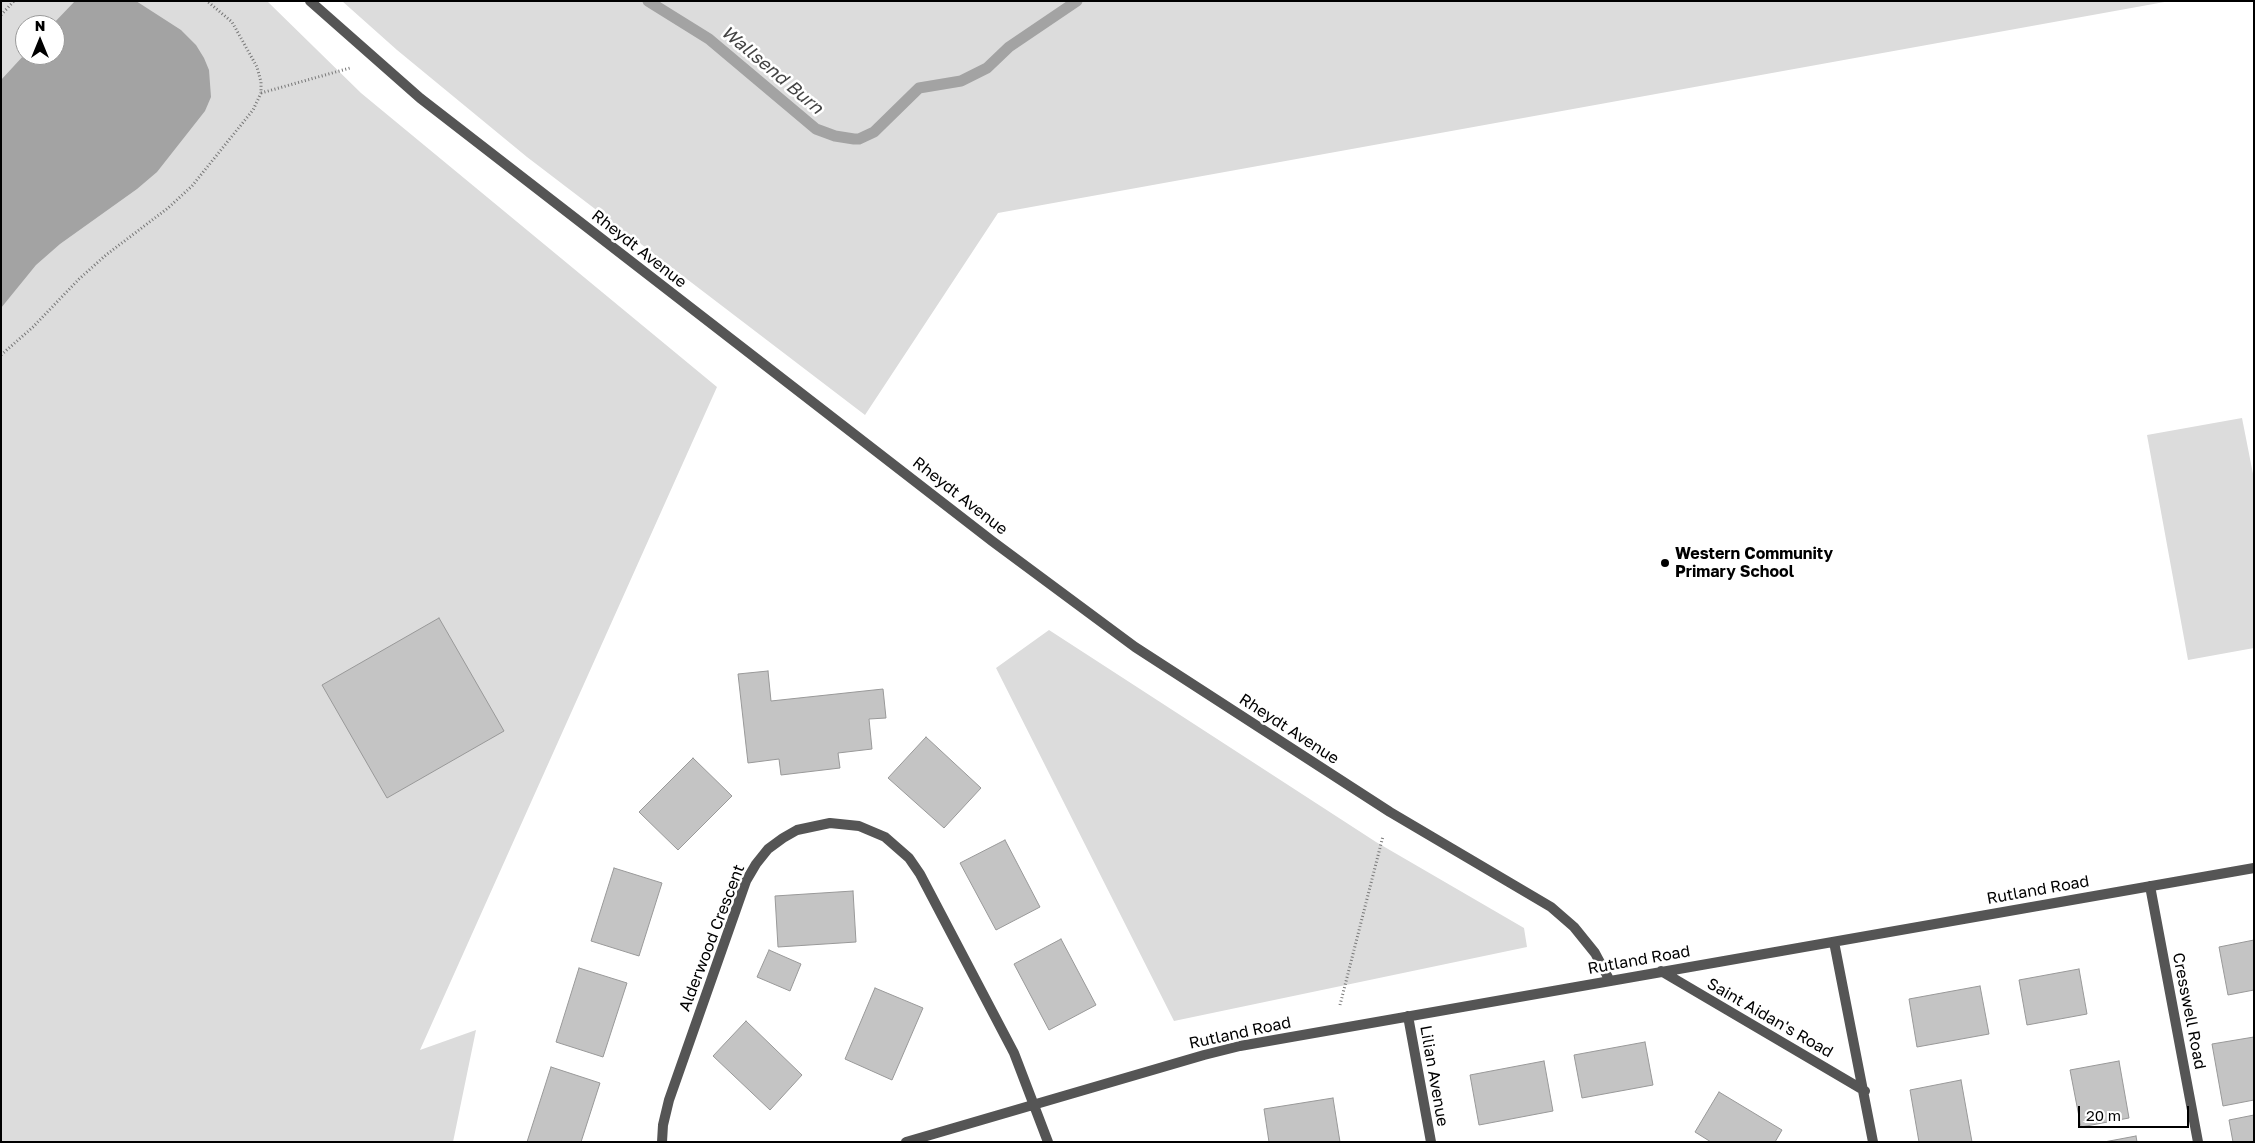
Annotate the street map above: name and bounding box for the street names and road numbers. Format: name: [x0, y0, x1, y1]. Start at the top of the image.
street label: Rheydt Avenue: [588, 206, 690, 292]
street label: Rheydt Avenue: [909, 453, 1011, 539]
street label: Rheydt Avenue: [1236, 690, 1342, 768]
street label: Alderwood Crescent: [675, 862, 749, 1014]
street label: Rutland Road: [1985, 872, 2091, 908]
street label: Rutland Road: [1586, 942, 1692, 978]
street label: Cresswell Road: [2168, 951, 2210, 1071]
street label: Saint Aidan's Road: [1704, 974, 1836, 1062]
street label: Rutland Road: [1187, 1013, 1293, 1053]
street label: Lilian Avenue: [1416, 1024, 1452, 1128]

